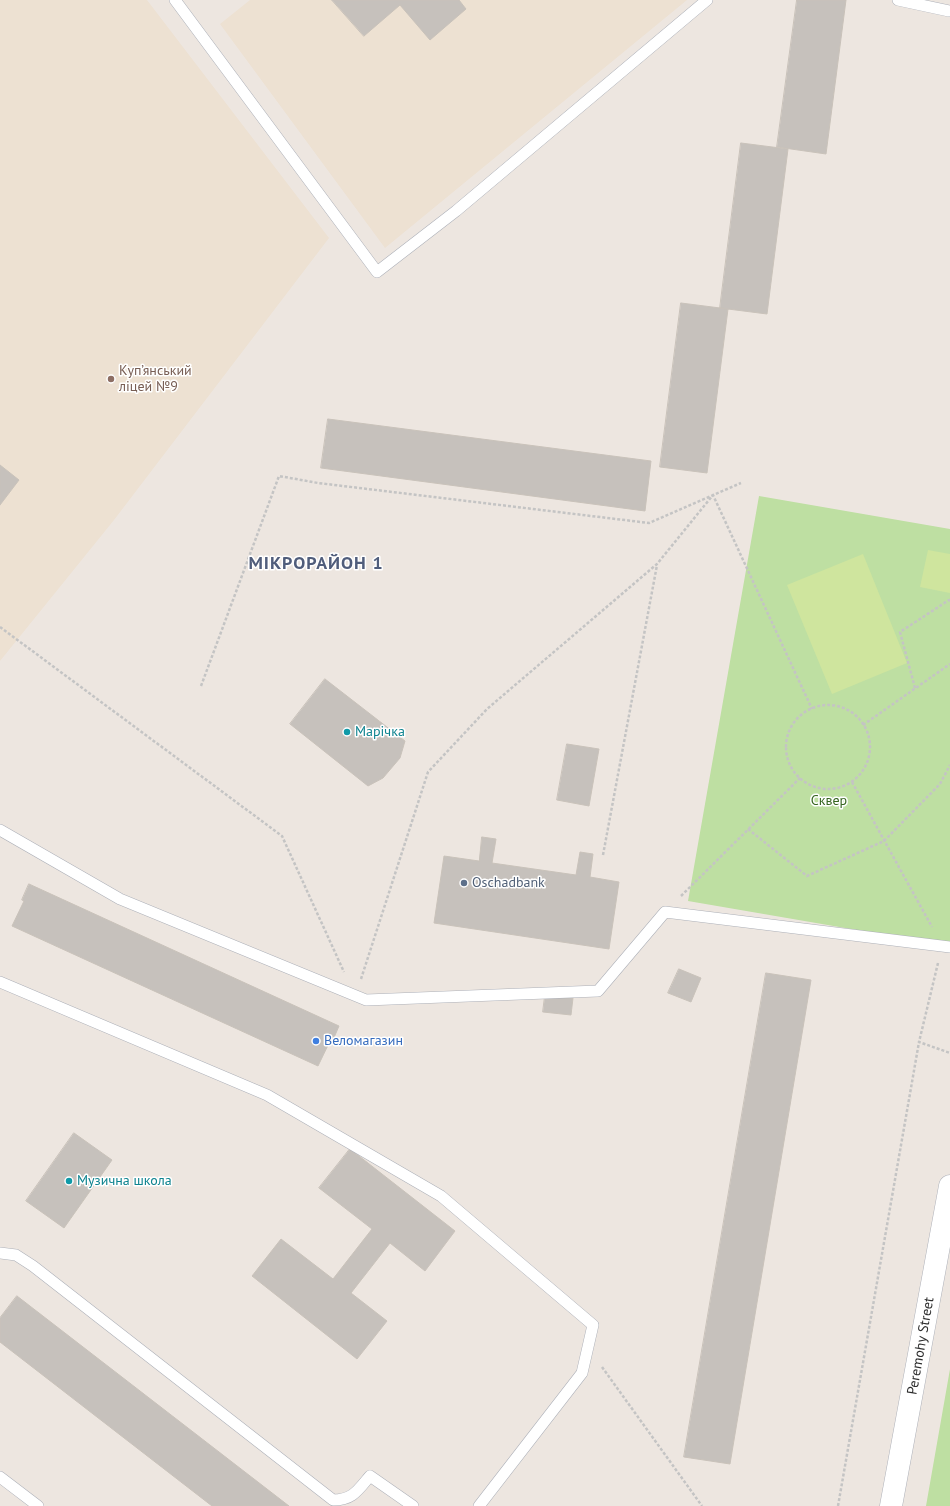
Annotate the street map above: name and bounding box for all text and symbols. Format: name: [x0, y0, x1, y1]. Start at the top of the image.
place label: Куп’янський ліцей №9: [119, 363, 192, 396]
marker: Куп’янський ліцей №9: [106, 374, 116, 384]
district label: МІКРОРАЙОН 1: [248, 553, 384, 575]
place label: Марічка: [355, 724, 405, 740]
marker: Марічка: [342, 727, 352, 737]
park label: Сквер: [811, 793, 847, 809]
place label: Oschadbank: [472, 875, 545, 891]
marker: Oschadbank: [459, 878, 469, 888]
place label: Веломагазин: [324, 1033, 403, 1049]
marker: Веломагазин: [311, 1036, 321, 1046]
place label: Музична школа: [77, 1173, 172, 1189]
marker: Музична школа: [64, 1176, 74, 1186]
street label: Peremohy Street: [904, 1296, 938, 1396]

